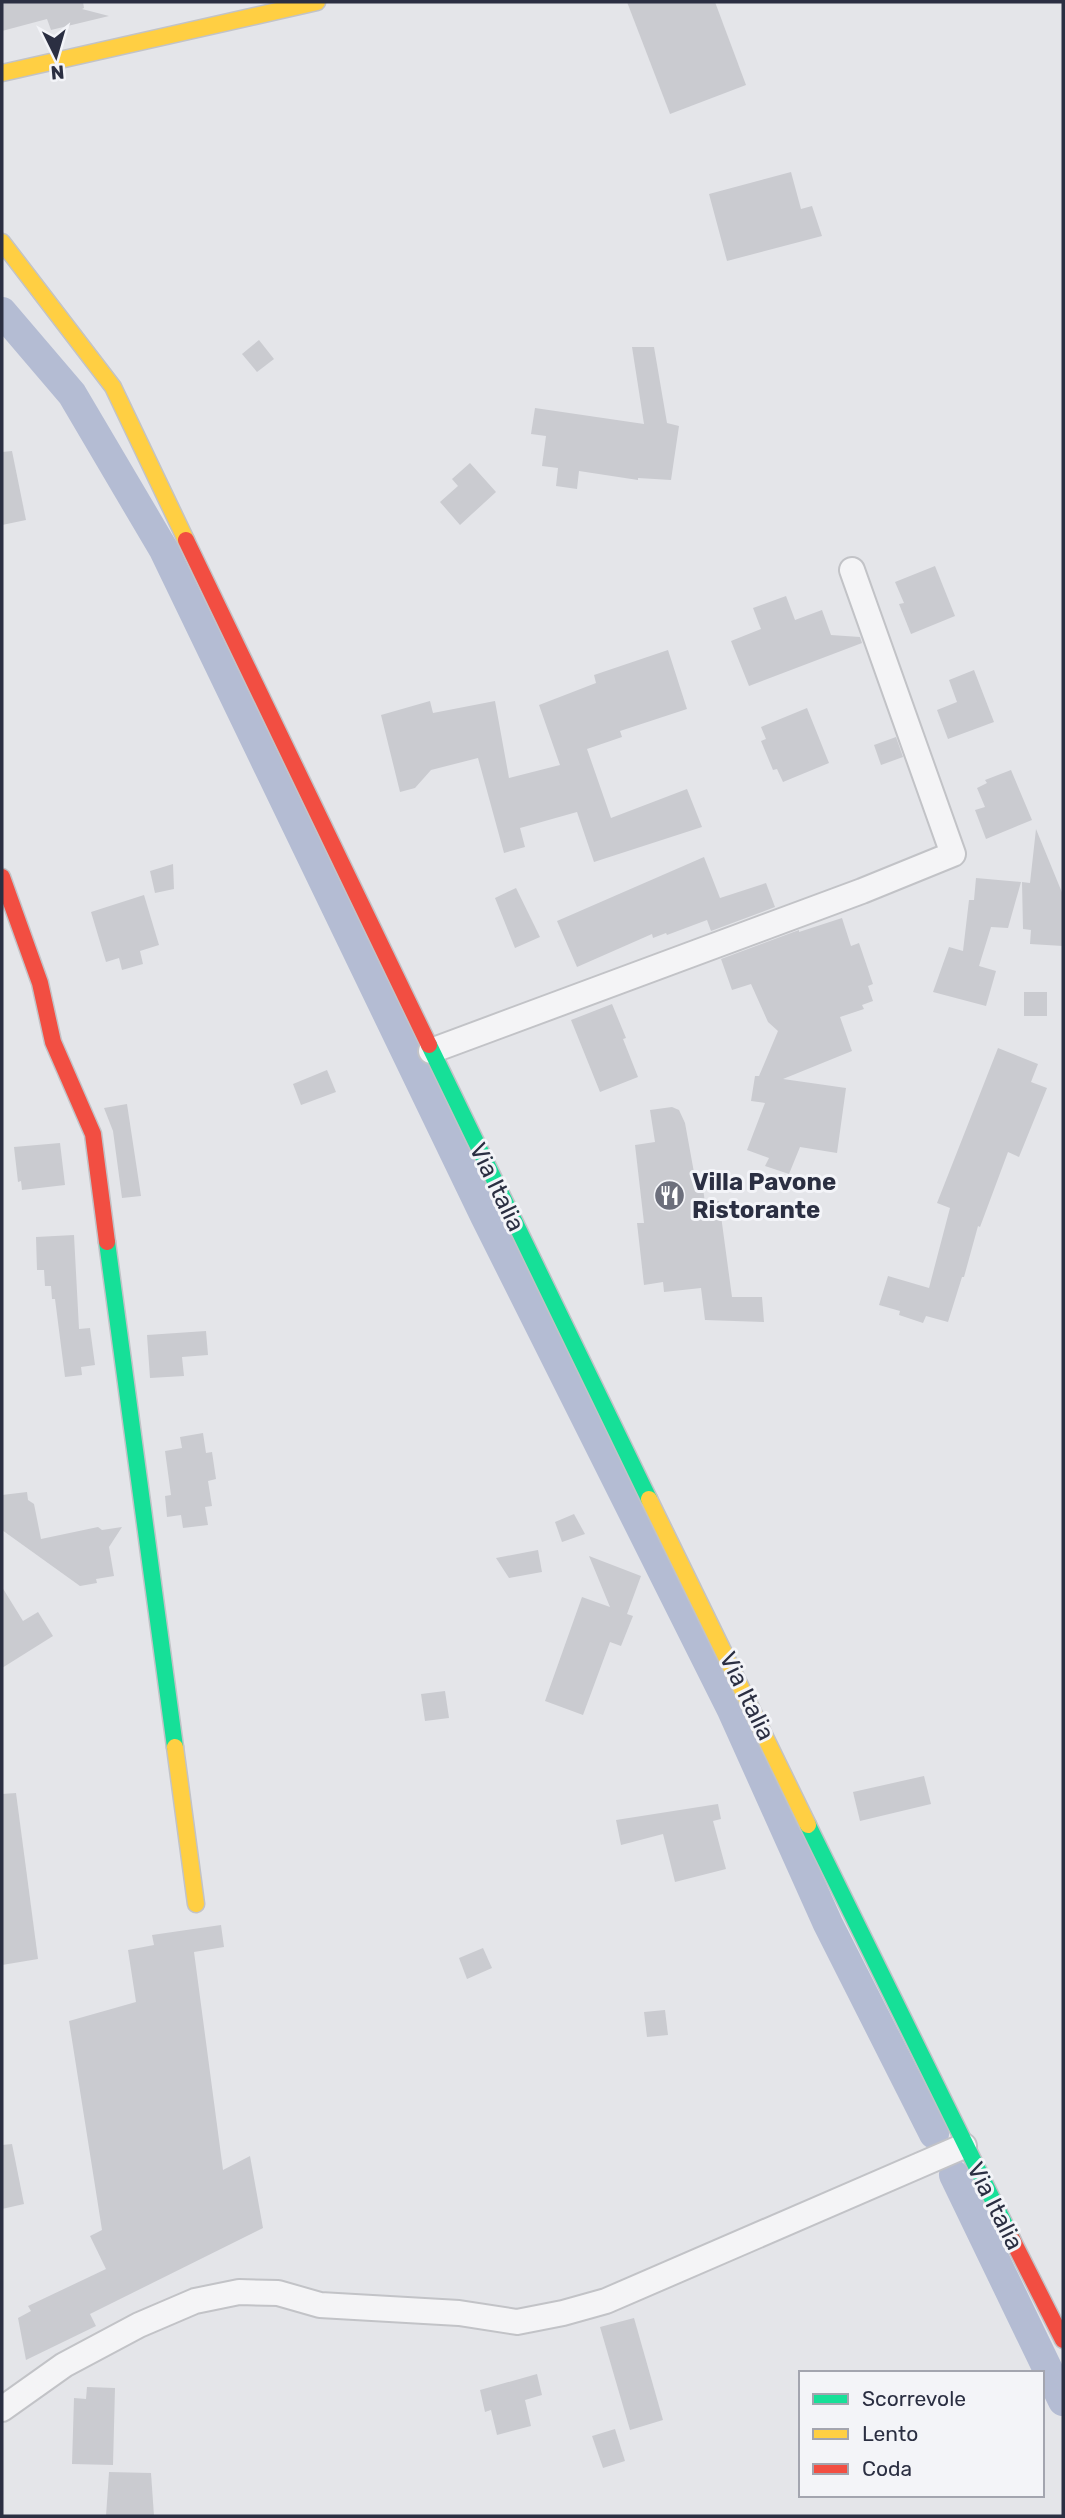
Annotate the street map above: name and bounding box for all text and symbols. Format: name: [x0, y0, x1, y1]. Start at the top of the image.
north arrow: [21, 21, 91, 91]
text: N: [50, 60, 65, 84]
street label: Via Italia: [464, 1138, 530, 1236]
place label: Villa Pavone Ristorante: [692, 1168, 836, 1224]
restaurant icon: Villa Pavone Ristorante: [652, 1179, 686, 1213]
street label: Via Italia: [714, 1647, 780, 1745]
street label: Via Italia: [961, 2157, 1029, 2255]
legend: [799, 2371, 1044, 2497]
text: Scorrevole: [862, 2386, 966, 2411]
text: Lento: [862, 2421, 918, 2446]
text: Coda: [862, 2456, 912, 2481]

